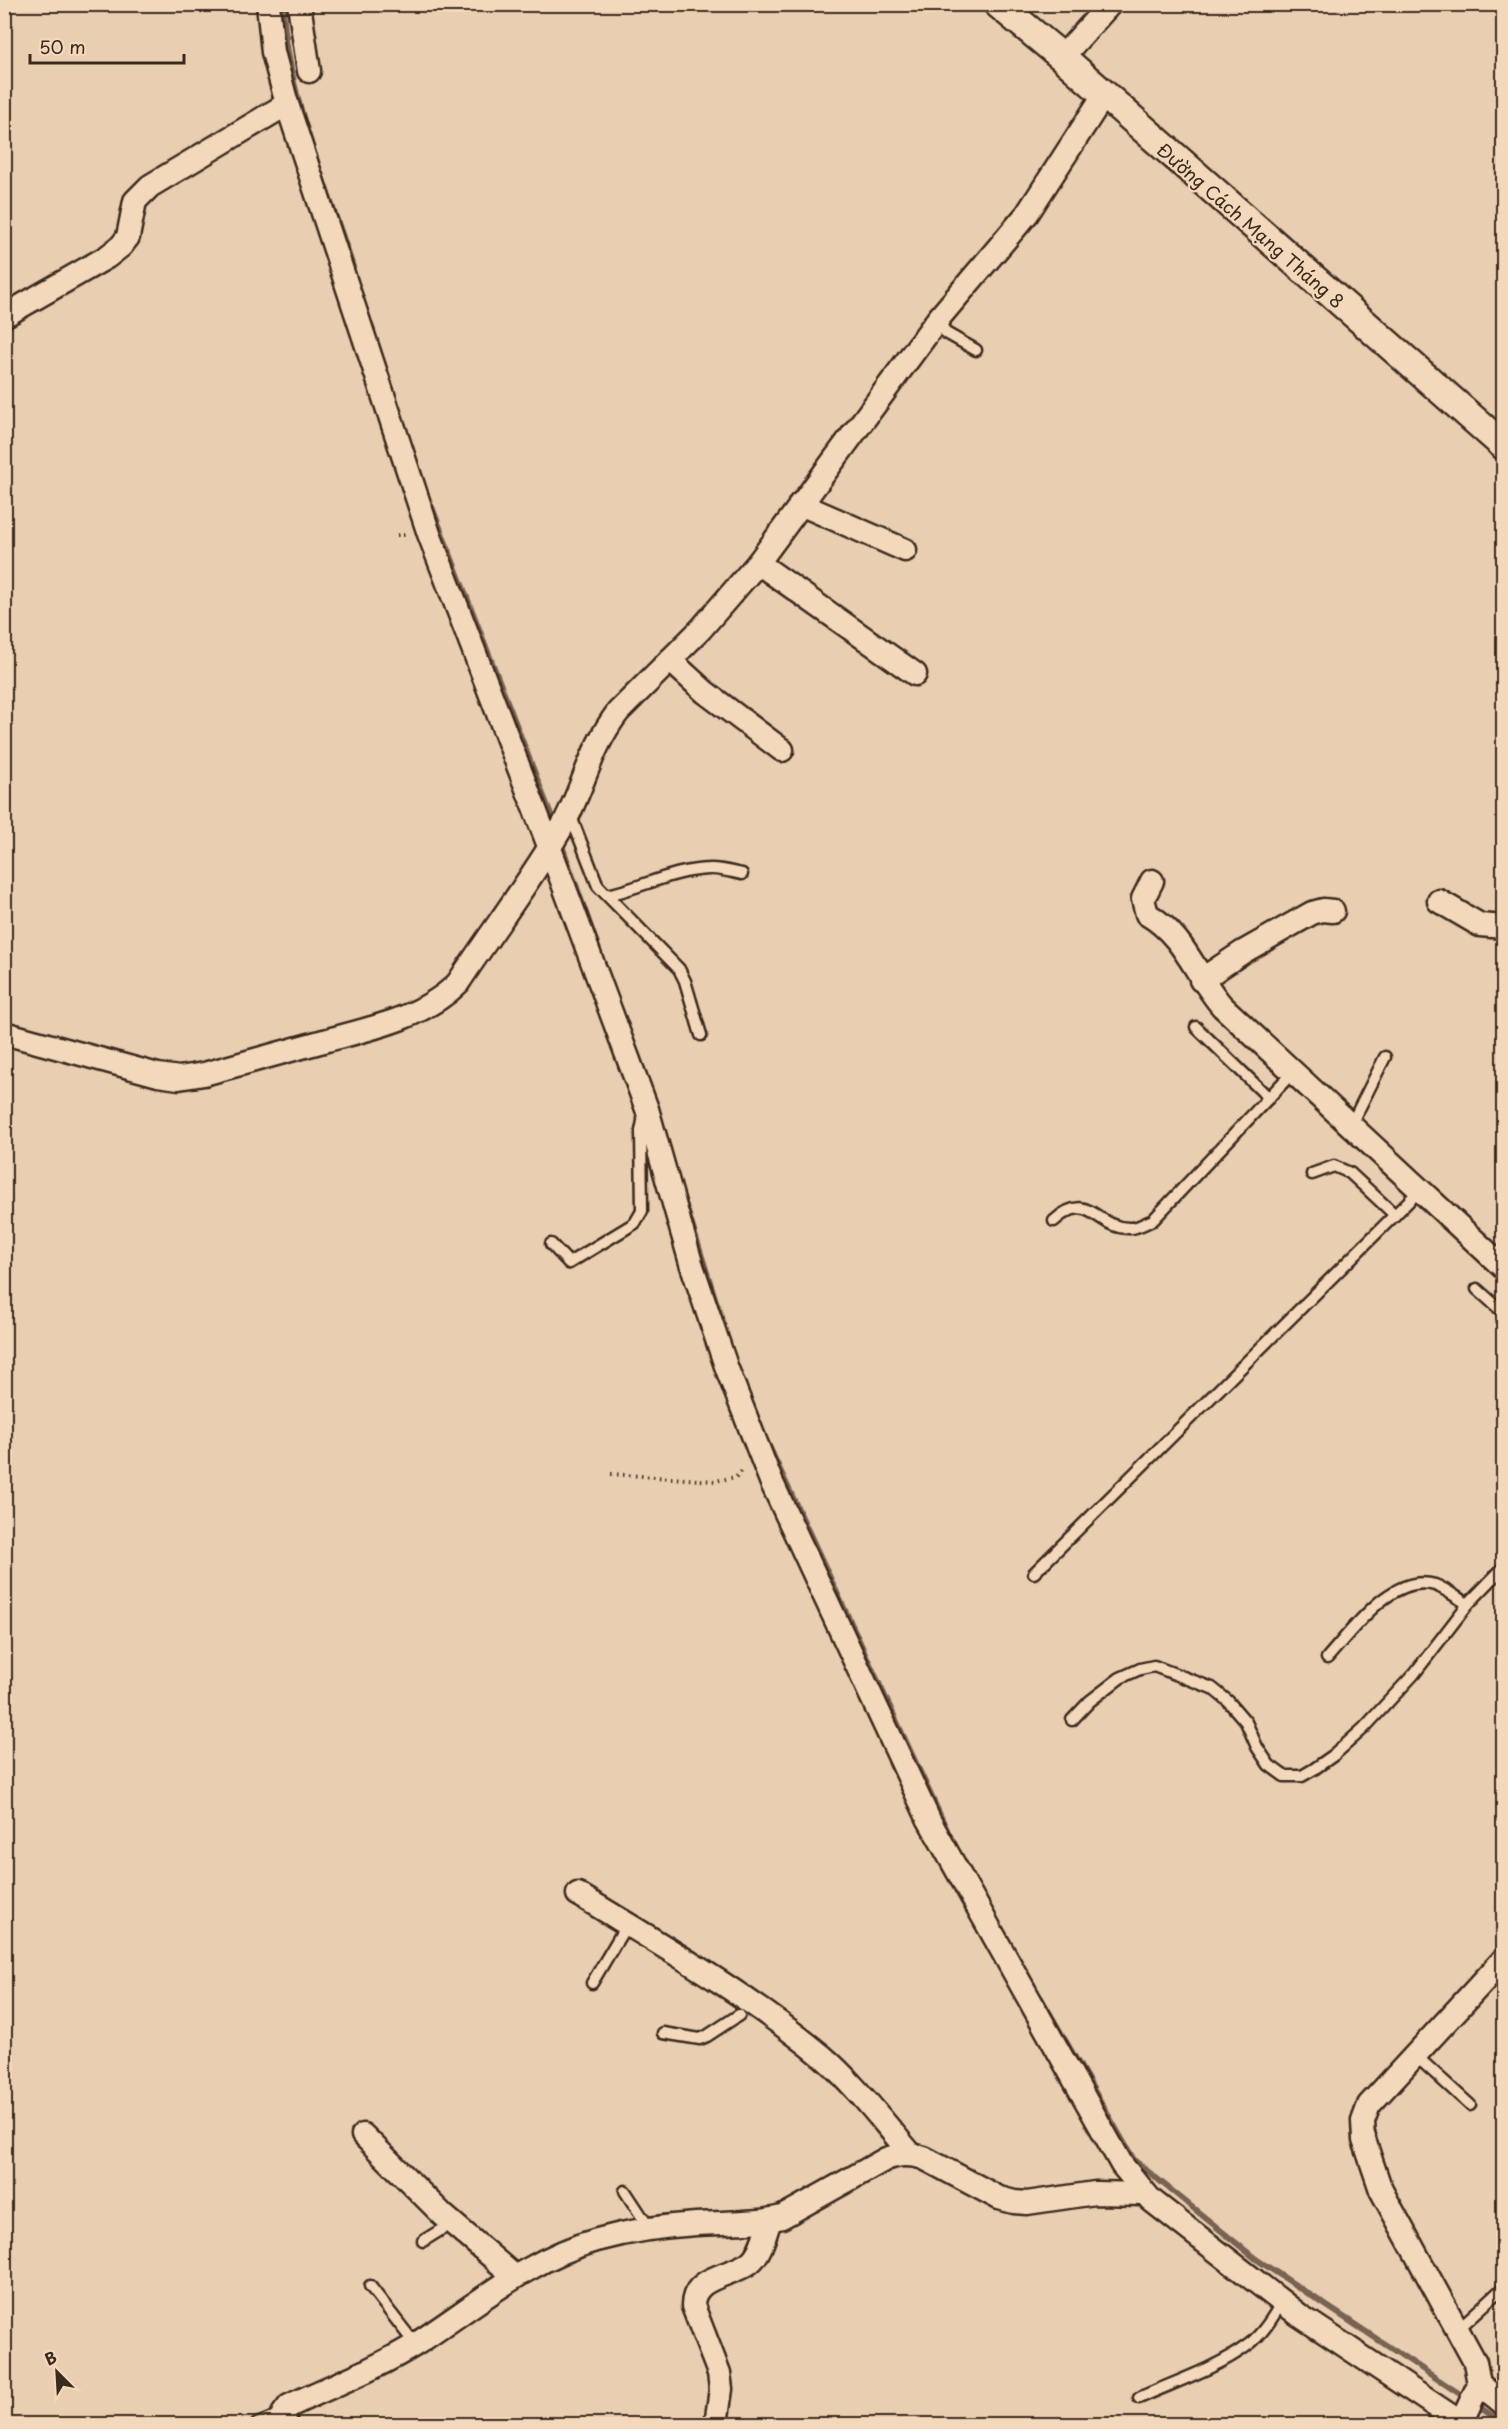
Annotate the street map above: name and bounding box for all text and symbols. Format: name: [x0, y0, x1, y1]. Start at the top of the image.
scale bar: [30, 27, 184, 65]
text: 50 m: [39, 33, 86, 60]
street label: Đường Cách Mạng Tháng 8: [1151, 136, 1351, 314]
north arrow: [27, 2342, 87, 2402]
text: B: [41, 2344, 60, 2371]

